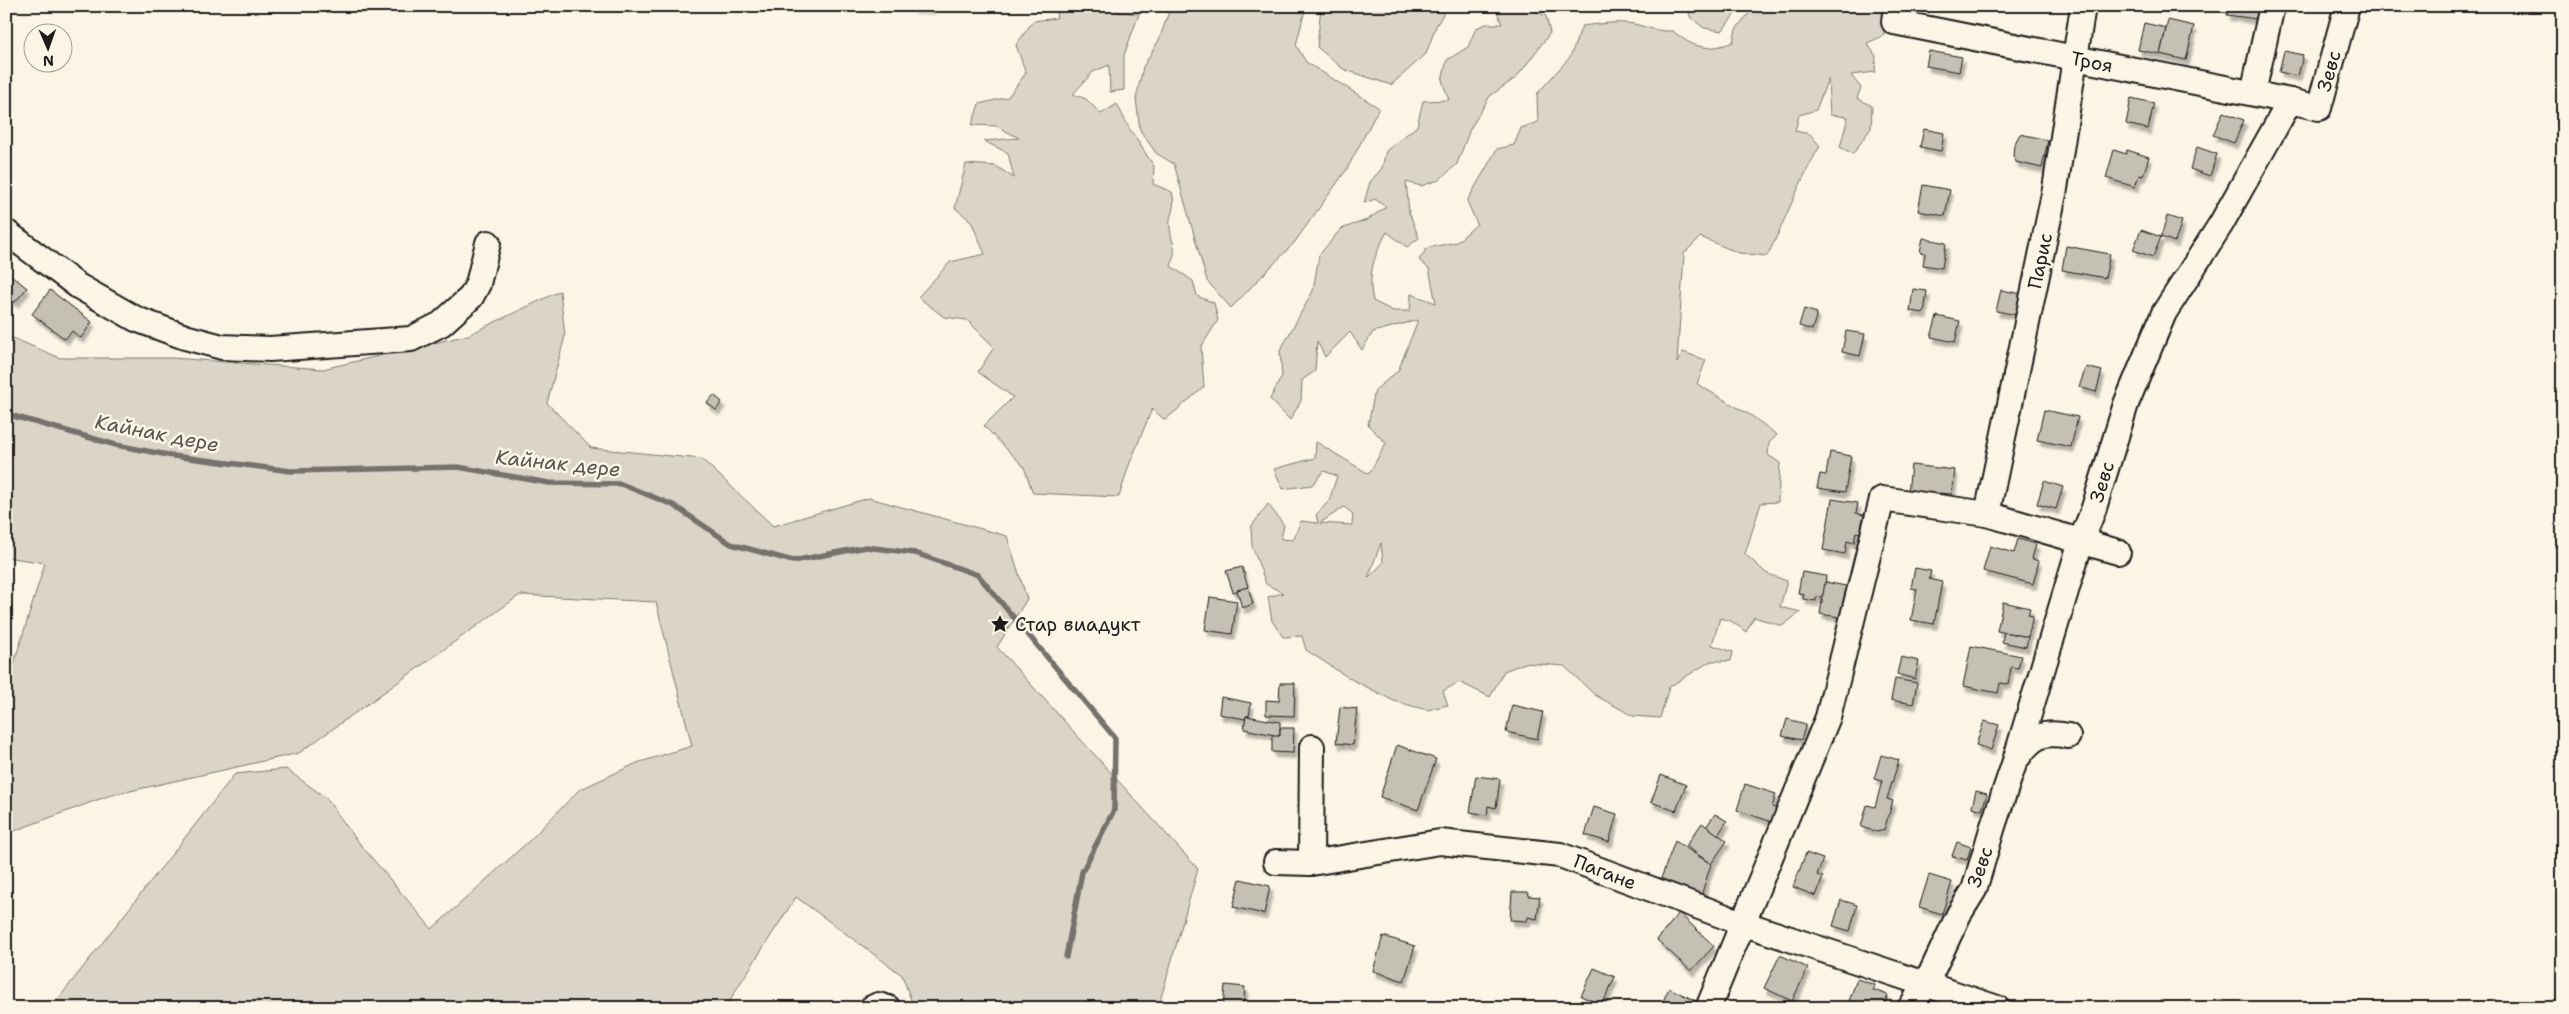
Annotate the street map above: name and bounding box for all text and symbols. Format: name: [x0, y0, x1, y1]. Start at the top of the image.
north arrow: [22, 22, 72, 72]
street label: Троя: [2069, 46, 2115, 78]
street label: Зевс: [2311, 48, 2347, 94]
text: N: [43, 52, 54, 70]
street label: Парис: [2022, 231, 2058, 291]
water label: Кайнак дере: [93, 408, 221, 458]
water label: Кайнак дере: [494, 444, 622, 482]
street label: Зевс: [2084, 458, 2120, 506]
place label: Стар виадукт: [1015, 612, 1141, 637]
place icon: Стар виадукт: [989, 613, 1011, 635]
street label: Зевс: [1961, 843, 1999, 891]
street label: Пагане: [1570, 849, 1640, 895]

